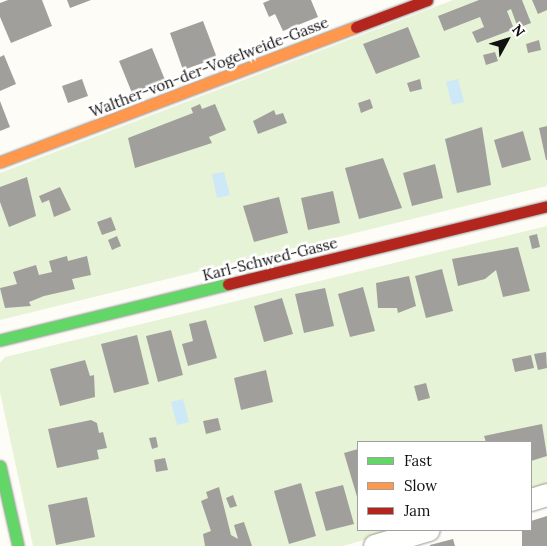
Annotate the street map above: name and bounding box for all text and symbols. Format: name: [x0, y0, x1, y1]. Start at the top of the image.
street label: Walther-von-der-Vogelweide-Gasse: [87, 13, 331, 121]
north arrow: [482, 15, 532, 65]
text: N: [508, 21, 529, 40]
street label: Karl-Schwed-Gasse: [201, 234, 339, 284]
legend: [357, 441, 532, 531]
text: Fast: [404, 451, 432, 470]
text: Slow: [404, 476, 437, 495]
text: Jam: [404, 501, 431, 520]

